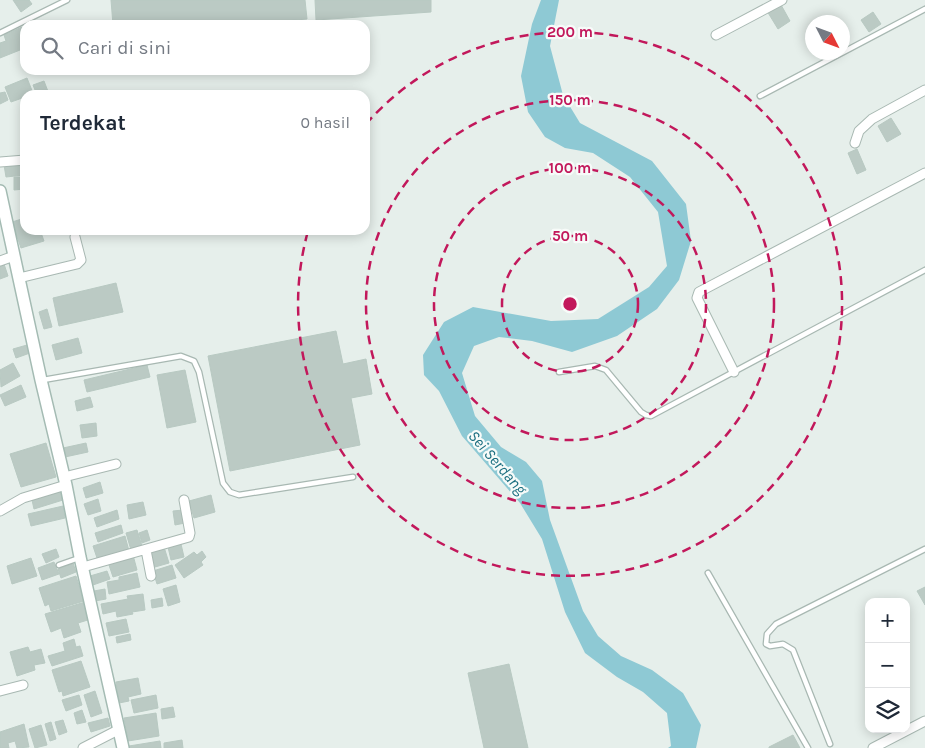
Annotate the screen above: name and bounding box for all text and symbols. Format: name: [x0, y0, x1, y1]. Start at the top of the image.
north arrow: [805, 15, 850, 60]
search box: [20, 20, 370, 75]
text: 200 m: [547, 23, 593, 41]
icon: search: [38, 34, 66, 62]
text: Cari di sini: [78, 37, 171, 59]
text: 150 m: [549, 91, 591, 109]
text: Terdekat: [40, 111, 126, 135]
text: 0 hasil: [301, 113, 350, 132]
text: 100 m: [549, 159, 591, 177]
text: 50 m: [552, 227, 588, 245]
centre of rings: [561, 295, 579, 313]
water label: Sei Serdang: [465, 426, 531, 499]
map controls: [865, 598, 910, 733]
button: +: [865, 598, 910, 643]
button: −: [865, 643, 910, 688]
button: layers: [865, 688, 910, 733]

